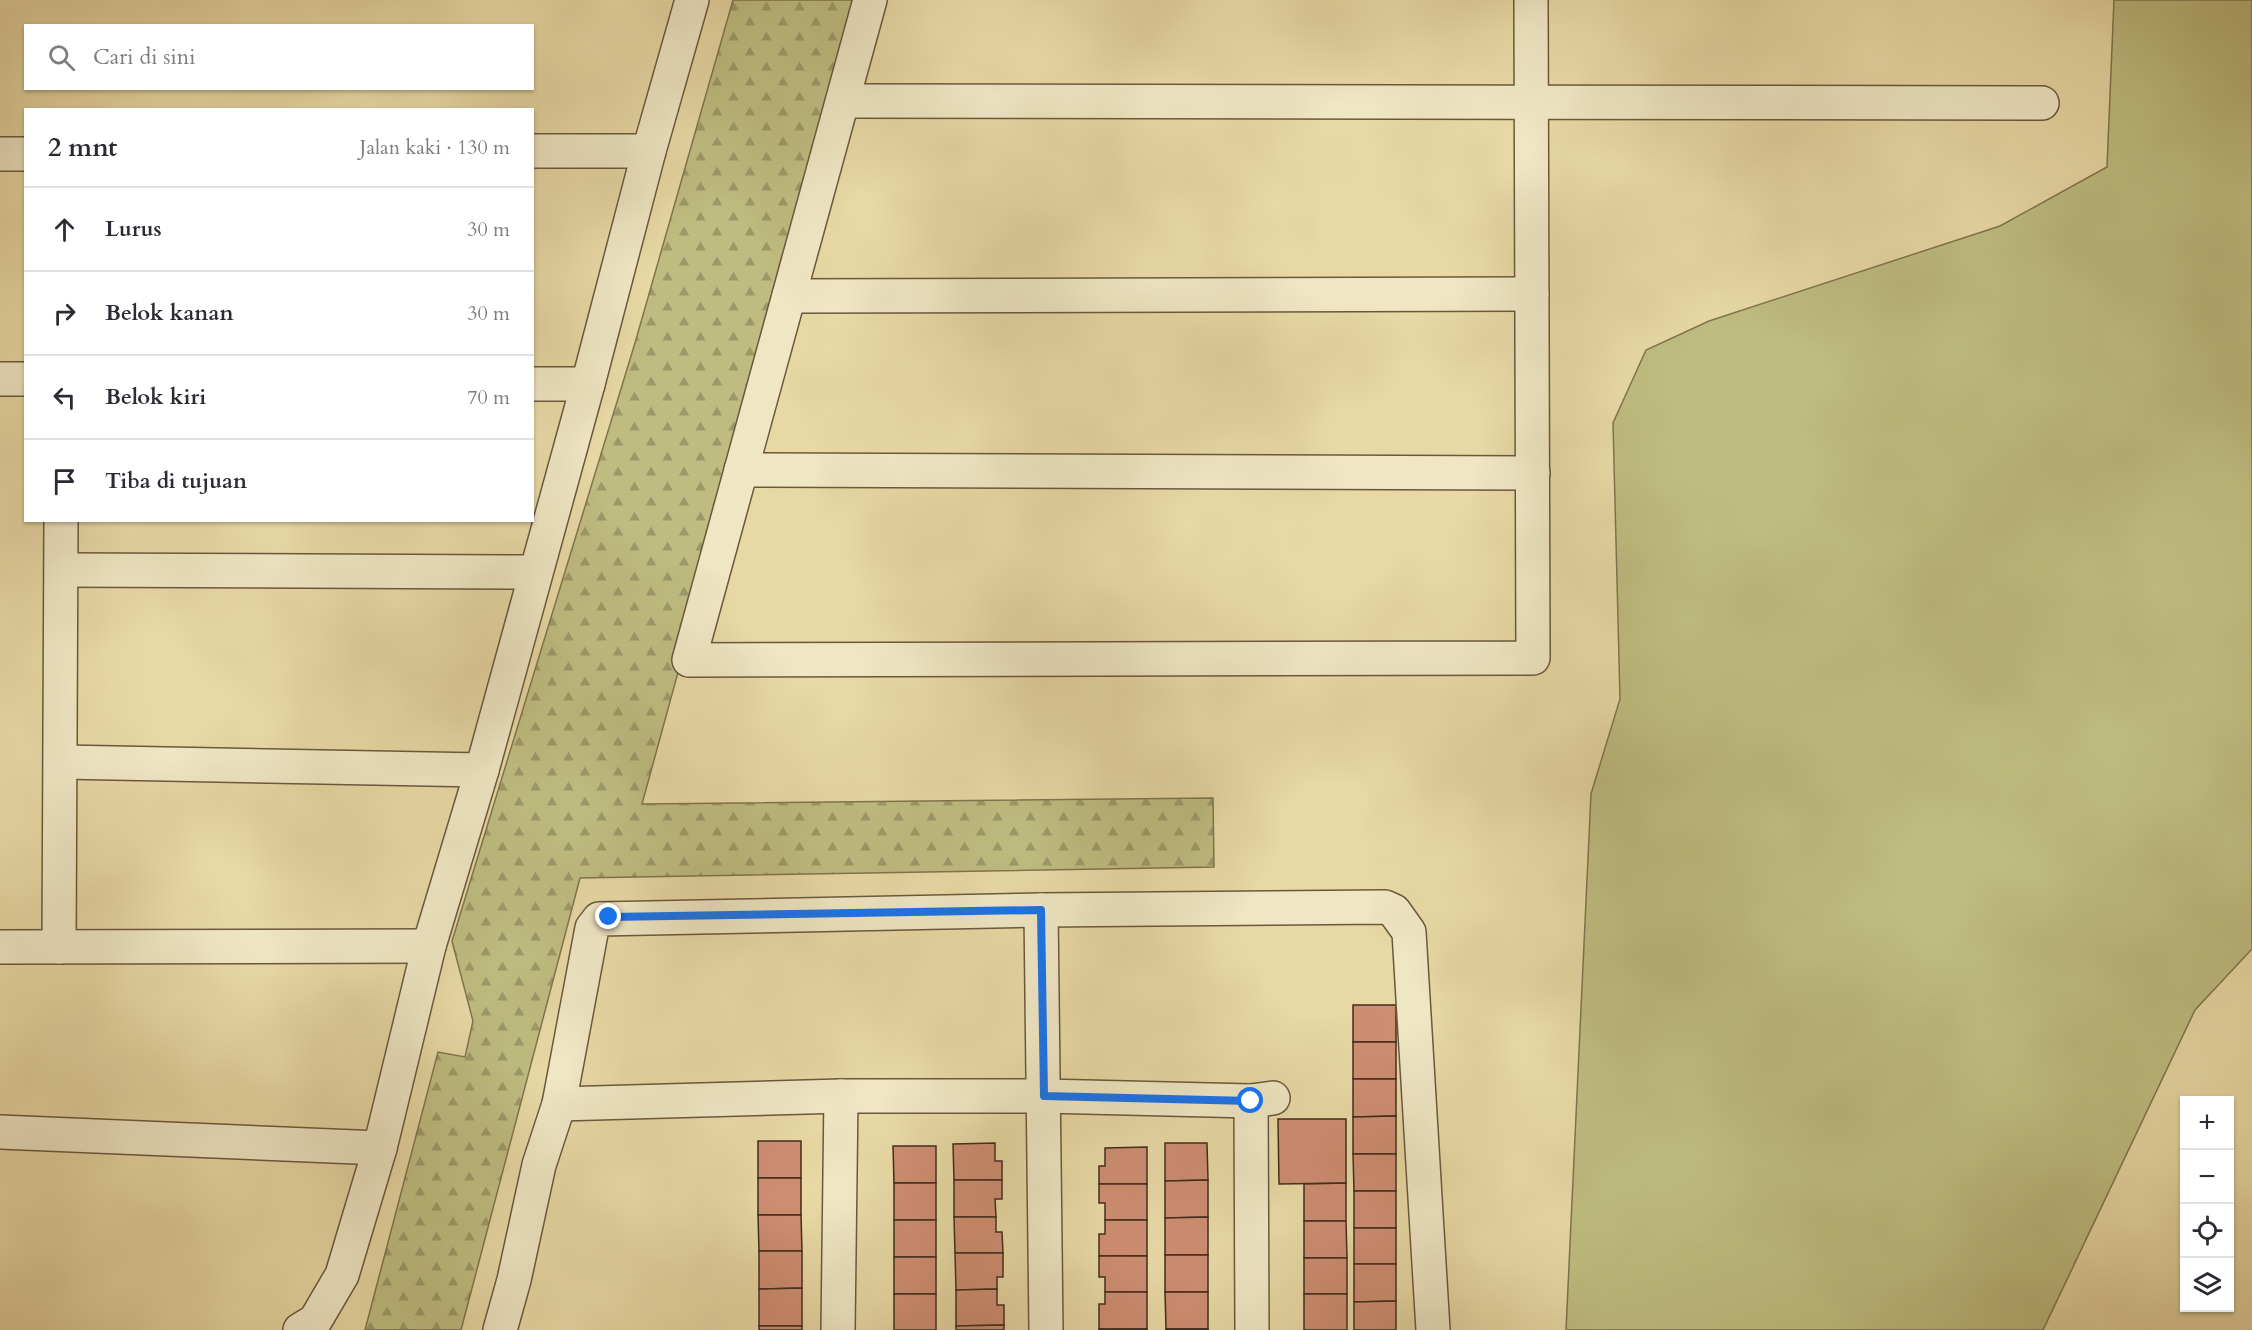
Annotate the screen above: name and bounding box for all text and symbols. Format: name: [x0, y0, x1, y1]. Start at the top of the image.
search box: [24, 24, 534, 90]
icon: search: [45, 41, 78, 74]
text: Cari di sini: [93, 42, 196, 72]
text: 2 mnt: [48, 130, 117, 165]
text: Jalan kaki · 130 m: [360, 134, 510, 161]
icon: ahead: [48, 213, 81, 246]
text: Lurus: [105, 214, 162, 244]
text: 30 m: [467, 216, 510, 243]
icon: right: [48, 297, 81, 330]
text: Belok kanan: [105, 298, 234, 328]
text: 30 m: [467, 300, 510, 327]
icon: left: [48, 381, 81, 414]
text: Belok kiri: [105, 382, 206, 412]
text: 70 m: [467, 384, 510, 411]
icon: arrive: [48, 465, 81, 498]
text: Tiba di tujuan: [105, 466, 247, 496]
route end: [595, 903, 621, 929]
route start: [1237, 1087, 1263, 1113]
map controls: [2180, 1096, 2234, 1312]
button: +: [2180, 1096, 2234, 1150]
button: −: [2180, 1150, 2234, 1204]
button: locate: [2180, 1204, 2234, 1258]
button: layers: [2180, 1258, 2234, 1312]

